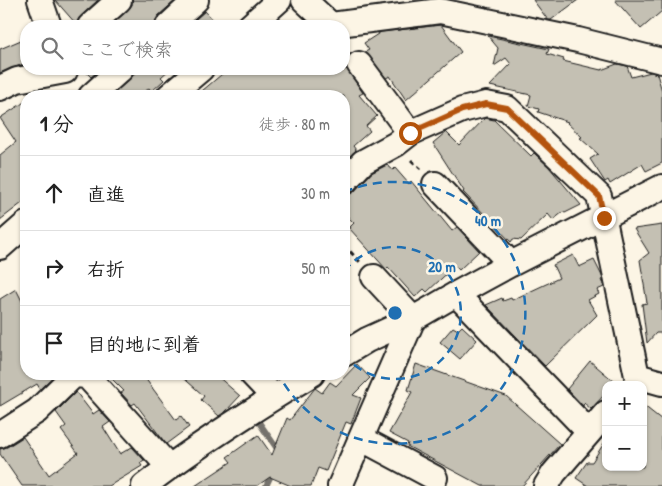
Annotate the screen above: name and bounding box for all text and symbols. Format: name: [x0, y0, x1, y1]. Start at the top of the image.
search box: [20, 20, 350, 75]
icon: search: [38, 34, 66, 62]
text: ここで検索: [78, 36, 173, 62]
text: 1 分: [40, 109, 73, 138]
text: 徒歩 · 80 m: [259, 113, 330, 135]
route start: [399, 122, 422, 145]
icon: ahead: [40, 179, 68, 207]
text: 直進: [87, 181, 125, 207]
text: 30 m: [301, 182, 330, 204]
route end: [593, 207, 616, 230]
text: 40 m: [475, 210, 501, 231]
icon: right: [40, 254, 68, 282]
text: 右折: [87, 256, 125, 282]
text: 20 m: [428, 256, 456, 277]
text: 50 m: [302, 257, 330, 279]
centre of rings: [386, 304, 404, 322]
icon: arrive: [40, 329, 68, 357]
text: 目的地に到着: [87, 331, 201, 357]
map controls: [602, 381, 647, 471]
button: +: [602, 381, 647, 426]
button: −: [602, 426, 647, 471]

